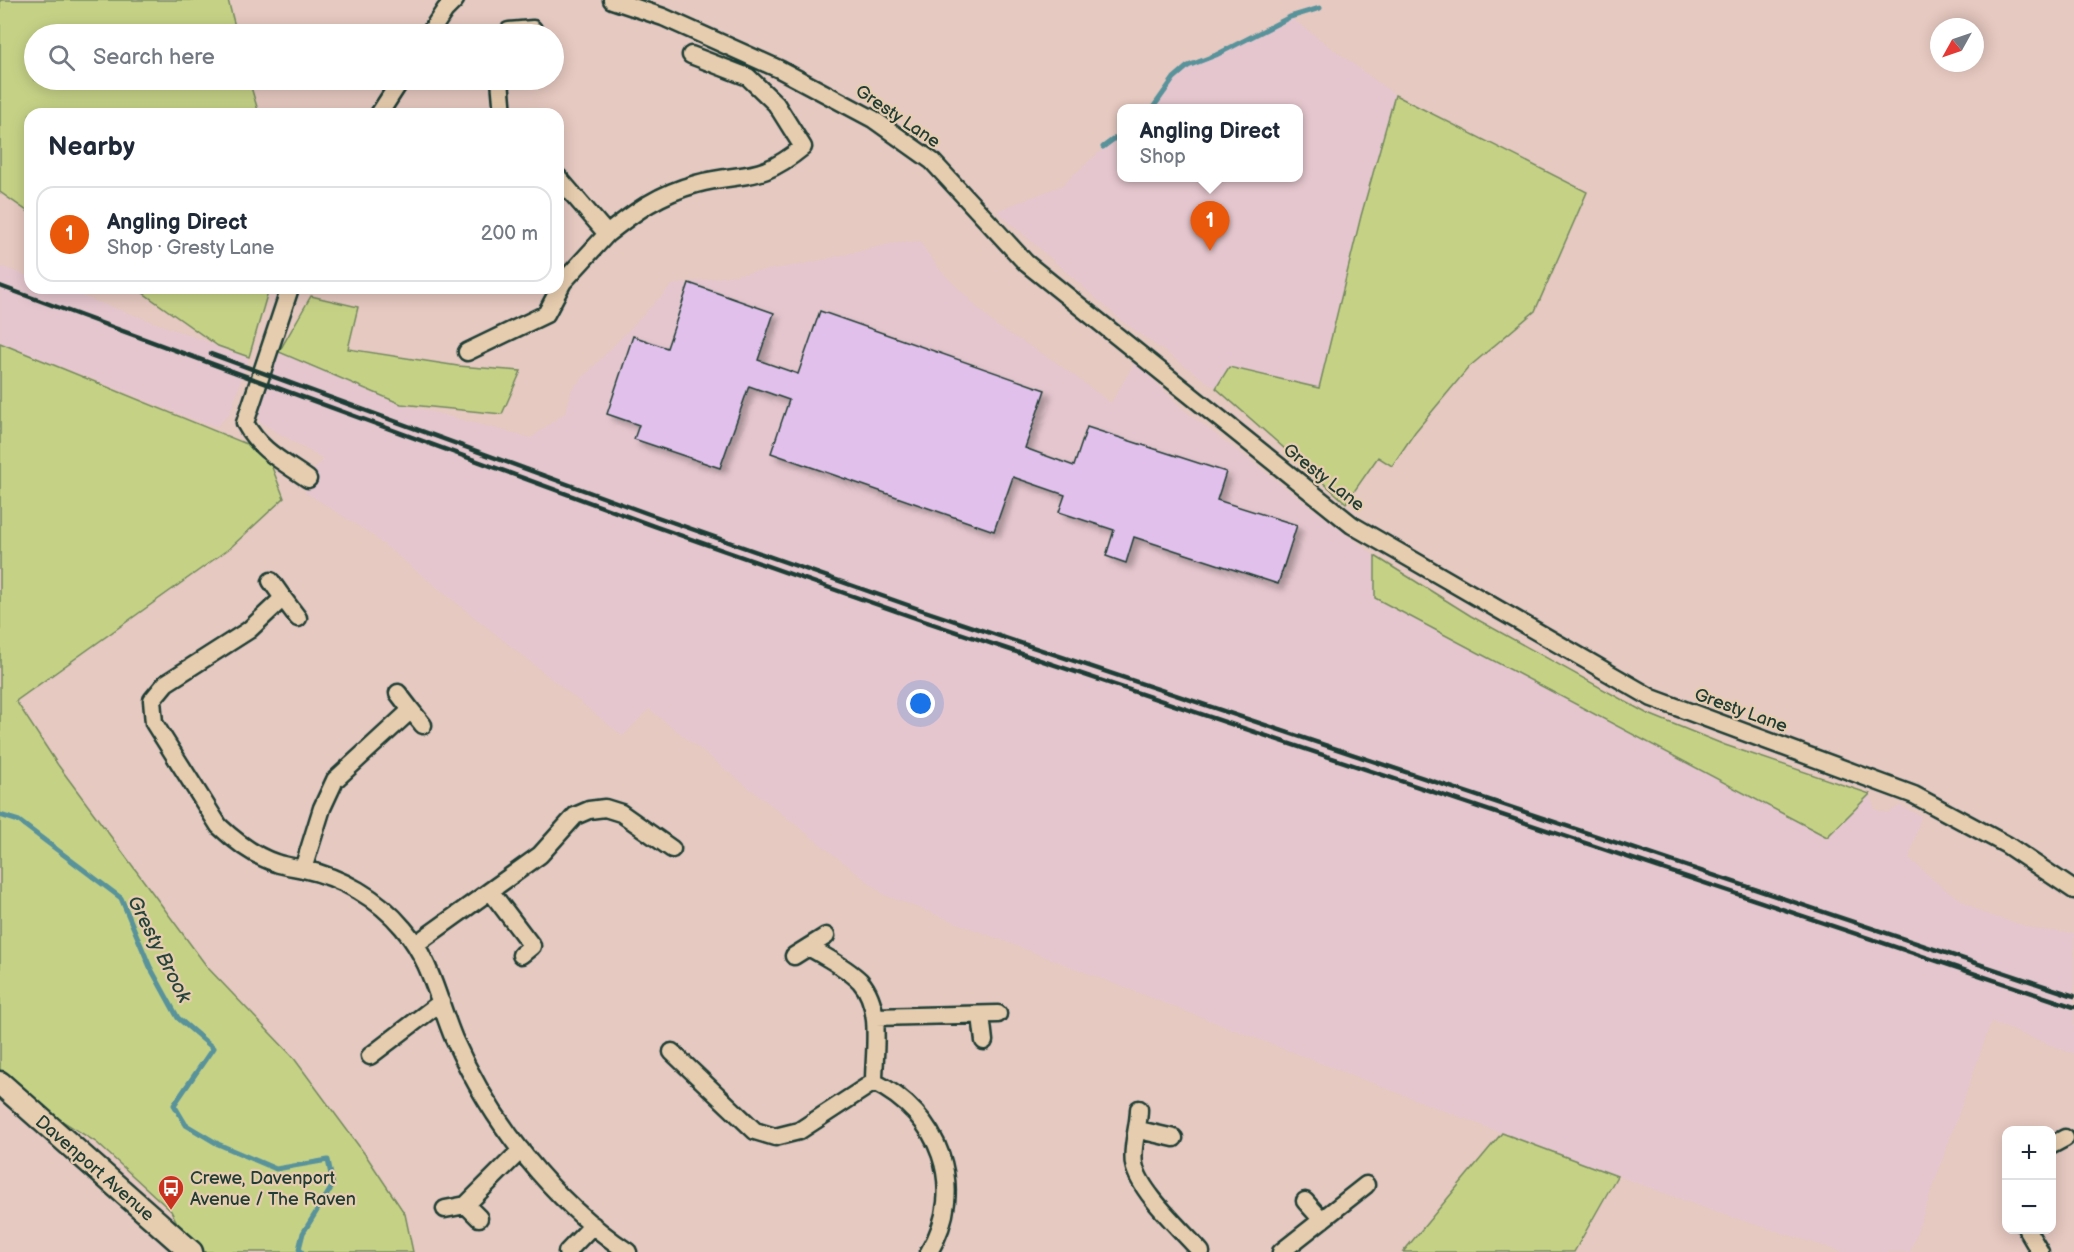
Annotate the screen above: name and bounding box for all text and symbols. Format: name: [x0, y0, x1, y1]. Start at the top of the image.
north arrow: [1930, 18, 1984, 72]
search box: [24, 24, 564, 90]
icon: search: [45, 41, 78, 74]
text: Search here: [93, 44, 215, 71]
street label: Gresty Lane: [851, 80, 944, 153]
popup: [1117, 104, 1303, 182]
text: Angling Direct: [1140, 118, 1280, 145]
text: Nearby: [48, 132, 135, 163]
text: Shop: [1140, 145, 1186, 169]
pin: 1: [1190, 202, 1230, 251]
text: Angling Direct: [107, 209, 247, 236]
text: 1: [65, 222, 74, 246]
text: 200 m: [481, 222, 538, 246]
text: Shop · Gresty Lane: [107, 236, 274, 260]
street label: Gresty Lane: [1279, 439, 1369, 516]
street label: Gresty Lane: [1691, 684, 1790, 737]
your location: [906, 689, 935, 718]
water label: Gresty Brook: [122, 892, 197, 1008]
street label: Davenport Avenue: [31, 1111, 159, 1226]
map controls: [2002, 1126, 2056, 1234]
button: +: [2002, 1126, 2056, 1180]
place label: Crewe, Davenport Avenue / The Raven: [190, 1168, 356, 1210]
bus stop icon: Crewe, Davenport Avenue / The Raven: [156, 1173, 186, 1211]
button: −: [2002, 1180, 2056, 1234]

